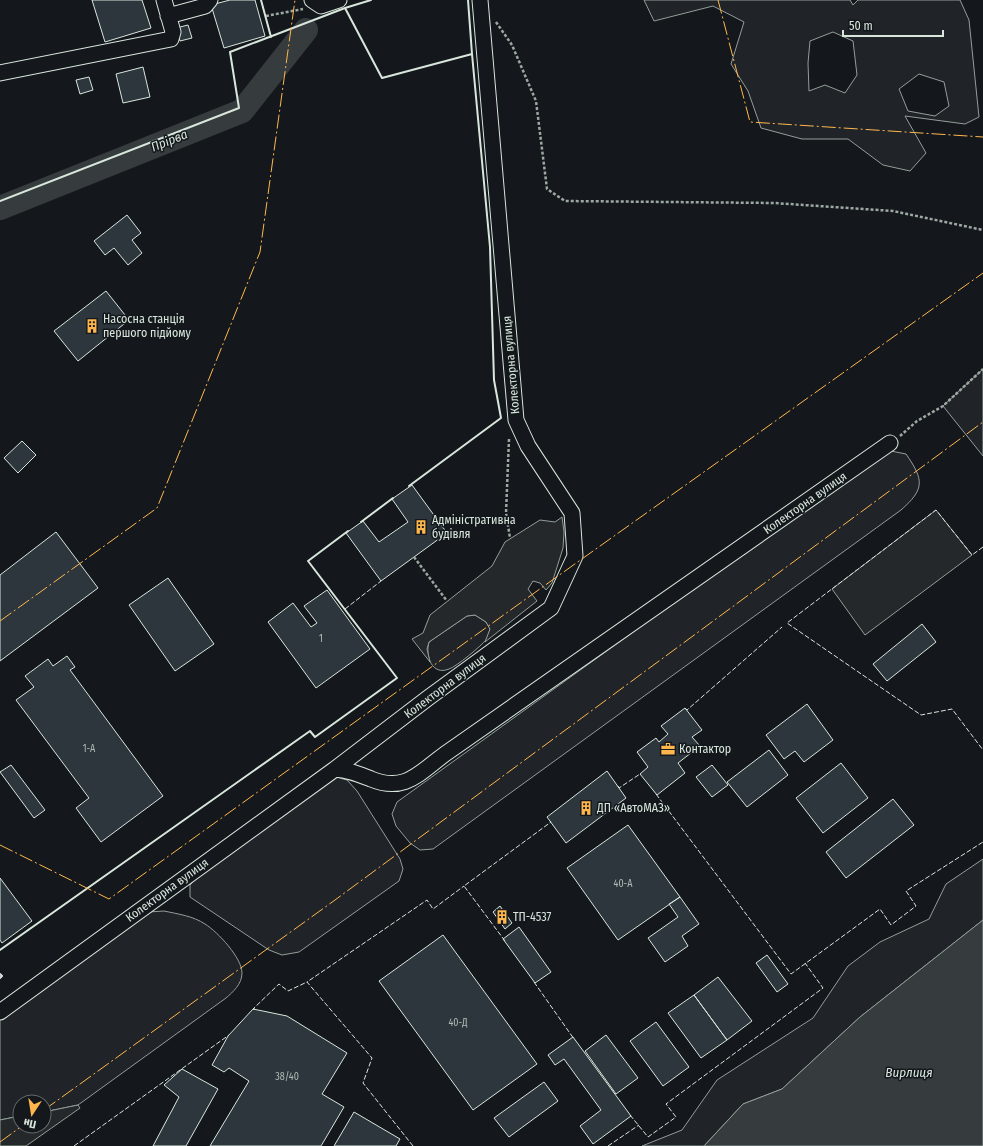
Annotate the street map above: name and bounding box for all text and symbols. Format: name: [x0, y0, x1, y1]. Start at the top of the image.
scale bar: [843, 12, 943, 38]
text: 50 m: [849, 19, 873, 33]
water label: Прірва: [149, 126, 190, 154]
place label: Насосна станція першого підйому: [103, 312, 191, 340]
street label: Колекторна вулиця: [500, 315, 522, 415]
building icon: Насосна станція першого підйому: [84, 318, 100, 334]
street label: Колекторна вулиця: [761, 469, 849, 537]
place label: Адміністративна будівля: [432, 513, 516, 541]
building icon: Адміністративна будівля: [413, 519, 429, 535]
house number: 1: [319, 633, 323, 645]
street label: Колекторна вулиця: [401, 651, 489, 721]
office icon: Контактор: [660, 741, 676, 757]
place label: Контактор: [679, 742, 731, 756]
house number: 1-А: [83, 743, 96, 755]
building icon: ДП «АвтоМАЗ»: [578, 800, 594, 816]
place label: ДП «АвтоМАЗ»: [596, 801, 670, 815]
street label: Колекторна вулиця: [123, 855, 211, 925]
house number: 40-А: [614, 878, 633, 890]
building icon: ТП-4537: [494, 909, 510, 925]
place label: ТП-4537: [513, 910, 552, 924]
house number: 40-Д: [449, 1017, 468, 1029]
water label: Вирлиця: [885, 1065, 933, 1080]
house number: 38/40: [275, 1071, 299, 1083]
north arrow: [12, 1094, 52, 1134]
text: Пн: [22, 1116, 37, 1131]

